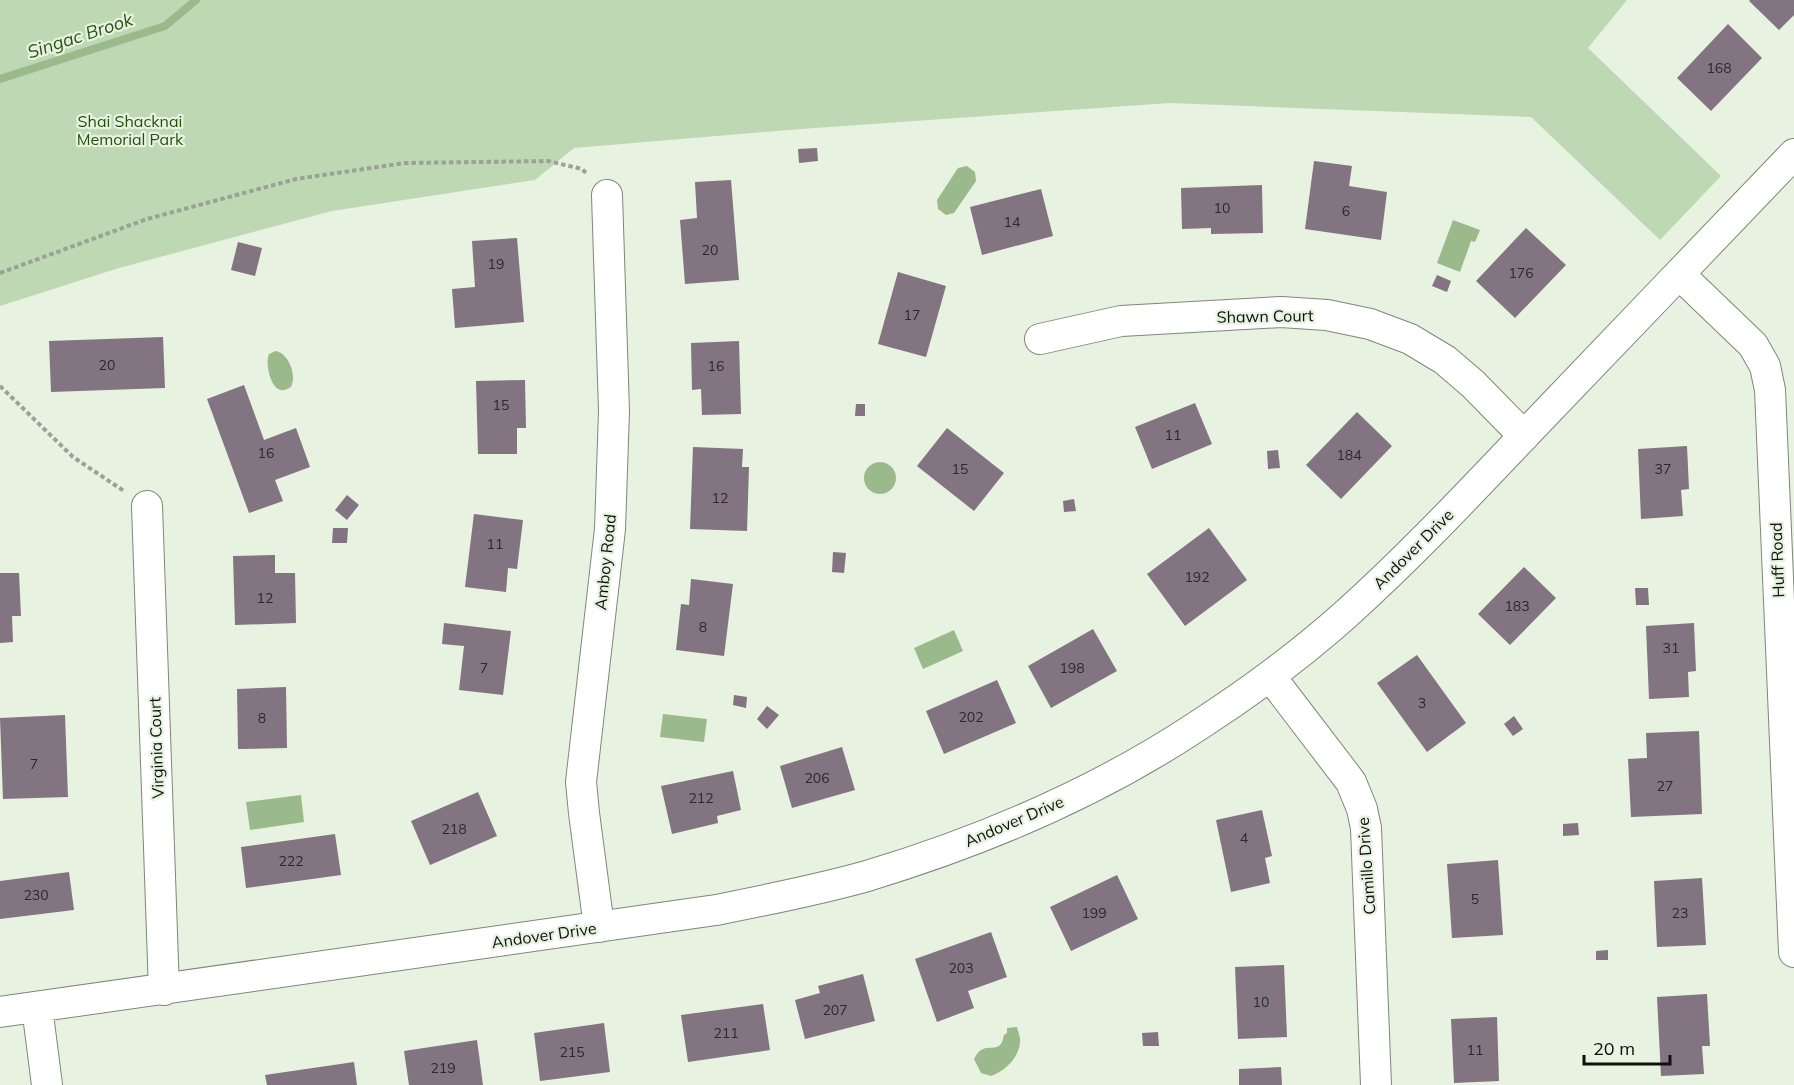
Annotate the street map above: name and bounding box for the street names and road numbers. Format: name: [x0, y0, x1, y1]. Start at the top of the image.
street label: Shawn Court: [1216, 305, 1314, 327]
street label: Andover Drive: [1369, 505, 1457, 593]
street label: Amboy Road: [590, 513, 620, 611]
street label: Huff Road: [1766, 522, 1788, 598]
street label: Virginia Court: [144, 696, 168, 799]
street label: Andover Drive: [962, 791, 1066, 851]
street label: Camillo Drive: [1353, 817, 1379, 915]
street label: Andover Drive: [490, 918, 598, 952]

